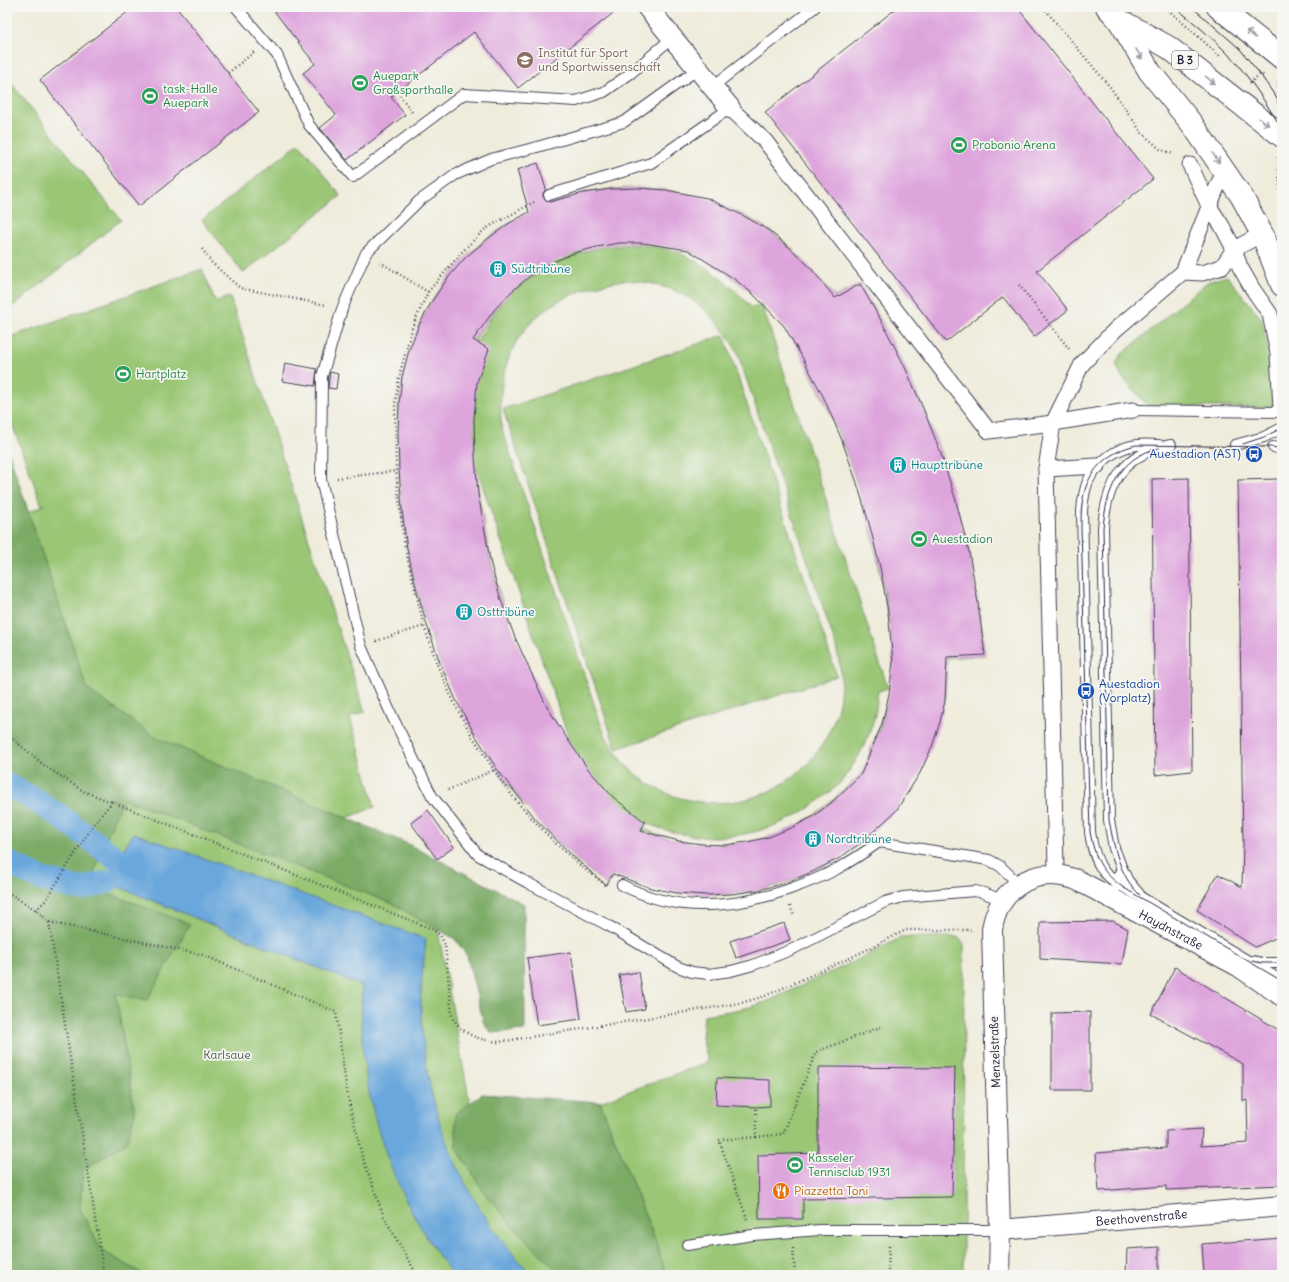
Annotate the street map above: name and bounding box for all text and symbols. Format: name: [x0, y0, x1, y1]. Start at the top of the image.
one-way arrow: [1246, 30, 1257, 38]
place label: Institut für Sport und Sportwissenschaft: [538, 45, 661, 74]
one-way arrow: [1136, 48, 1144, 60]
school or university icon: Institut für Sport und Sportwissenschaft: [515, 50, 535, 70]
road number: B 3: [1172, 51, 1198, 69]
place label: Auepark Großsporthalle: [373, 68, 453, 97]
sports icon: Auepark Großsporthalle: [350, 73, 370, 93]
one-way arrow: [1204, 76, 1215, 84]
place label: task-Halle Auepark: [163, 81, 218, 110]
sports icon: task-Halle Auepark: [140, 86, 160, 106]
one-way arrow: [1258, 118, 1269, 126]
sports icon: Probonio Arena: [949, 135, 969, 155]
place label: Probonio Arena: [972, 137, 1056, 152]
one-way arrow: [1212, 153, 1220, 164]
building icon: Südtribüne: [488, 259, 508, 279]
place label: Südtribüne: [511, 261, 570, 276]
sports icon: Hartplatz: [113, 364, 133, 384]
place label: Hartplatz: [136, 366, 187, 381]
bus stop icon: Auestadion (AST): [1244, 444, 1264, 464]
place label: Auestadion (AST): [1150, 446, 1241, 461]
building icon: Haupttribüne: [888, 455, 908, 475]
place label: Haupttribüne: [911, 457, 983, 472]
sports icon: Auestadion: [909, 529, 929, 549]
place label: Auestadion: [932, 531, 993, 546]
building icon: Osttribüne: [454, 602, 474, 622]
place label: Osttribüne: [477, 604, 534, 619]
place label: Auestadion (Vorplatz): [1099, 676, 1160, 705]
bus stop icon: Auestadion (Vorplatz): [1076, 681, 1096, 701]
building icon: Nordtribüne: [803, 829, 823, 849]
place label: Nordtribüne: [826, 831, 891, 846]
street label: Haydnstraße: [1136, 906, 1206, 953]
street label: Menzelstraße: [986, 1016, 1003, 1088]
park label: Karlsaue: [203, 1047, 251, 1062]
place label: Kasseler Tennisclub 1931: [808, 1150, 890, 1179]
sports icon: Kasseler Tennisclub 1931: [785, 1155, 805, 1175]
restaurant icon: Piazzetta Toni: [771, 1181, 791, 1201]
place label: Piazzetta Toni: [794, 1183, 868, 1198]
street label: Beethovenstraße: [1095, 1206, 1188, 1229]

